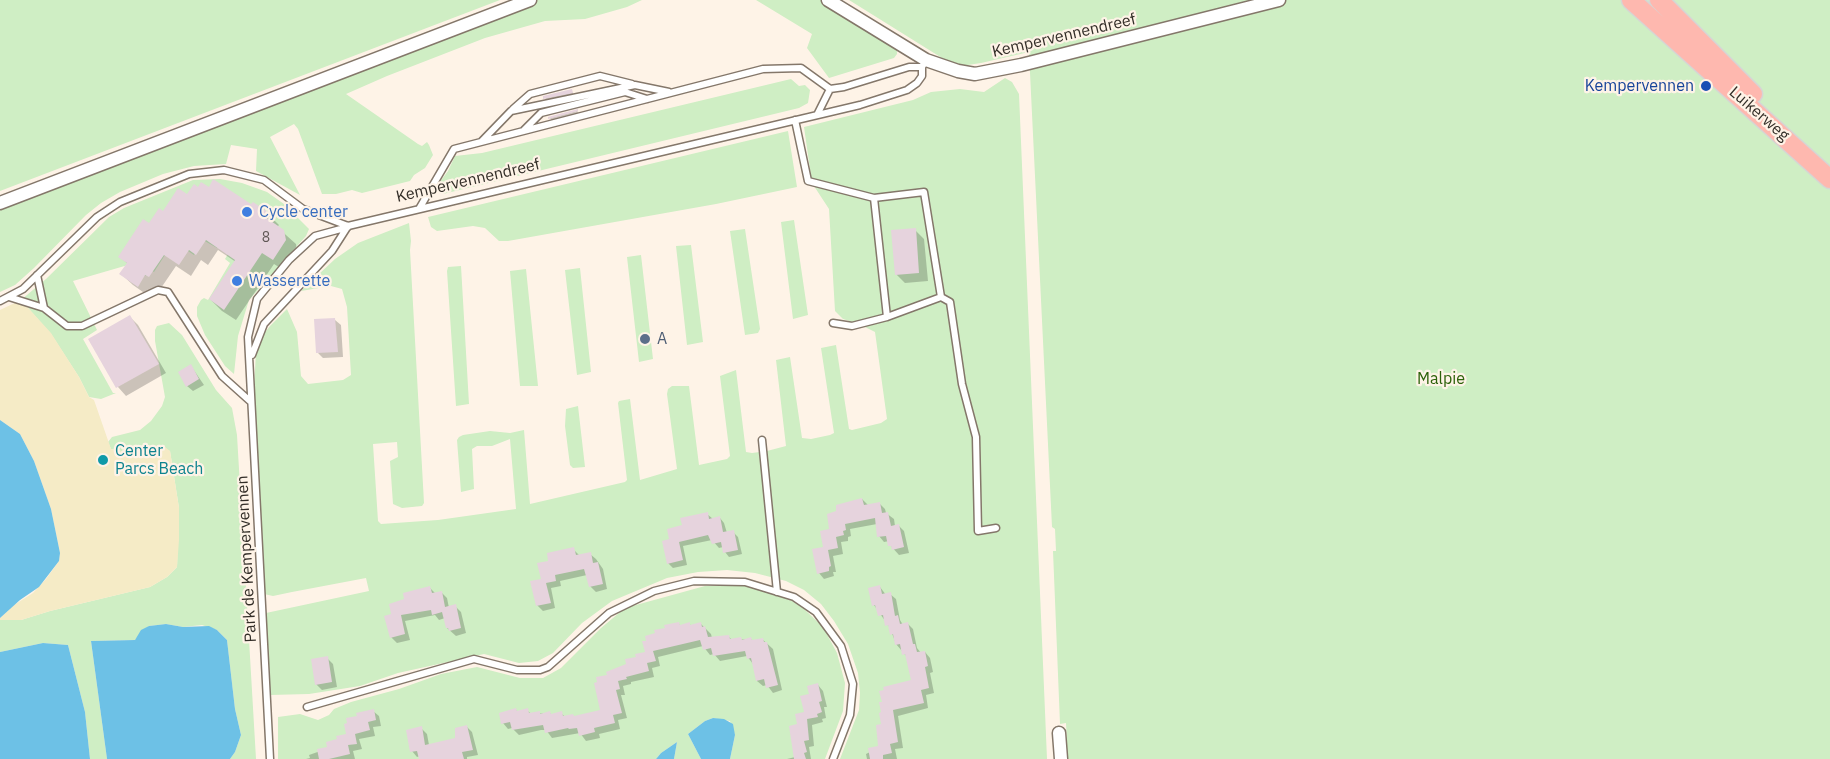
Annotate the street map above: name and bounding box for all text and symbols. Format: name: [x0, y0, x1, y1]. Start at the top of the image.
street label: Kempervennendreef: [990, 10, 1138, 62]
place label: Kempervennen: [1585, 76, 1694, 96]
marker: Kempervennen: [1699, 79, 1713, 93]
street label: Luikerweg: [1725, 83, 1793, 145]
street label: Kempervennendreef: [394, 155, 542, 207]
place label: Cycle center: [259, 202, 348, 222]
marker: Cycle center: [240, 205, 254, 219]
house number: 8: [262, 230, 270, 246]
place label: Wasserette: [249, 271, 330, 291]
marker: Wasserette: [230, 274, 244, 288]
place label: A: [657, 329, 667, 349]
marker: A: [638, 332, 652, 346]
park label: Malpie: [1417, 369, 1465, 389]
place label: Center Parcs Beach: [115, 441, 203, 479]
marker: Center Parcs Beach: [96, 453, 110, 467]
street label: Park de Kempervennen: [233, 475, 261, 643]

